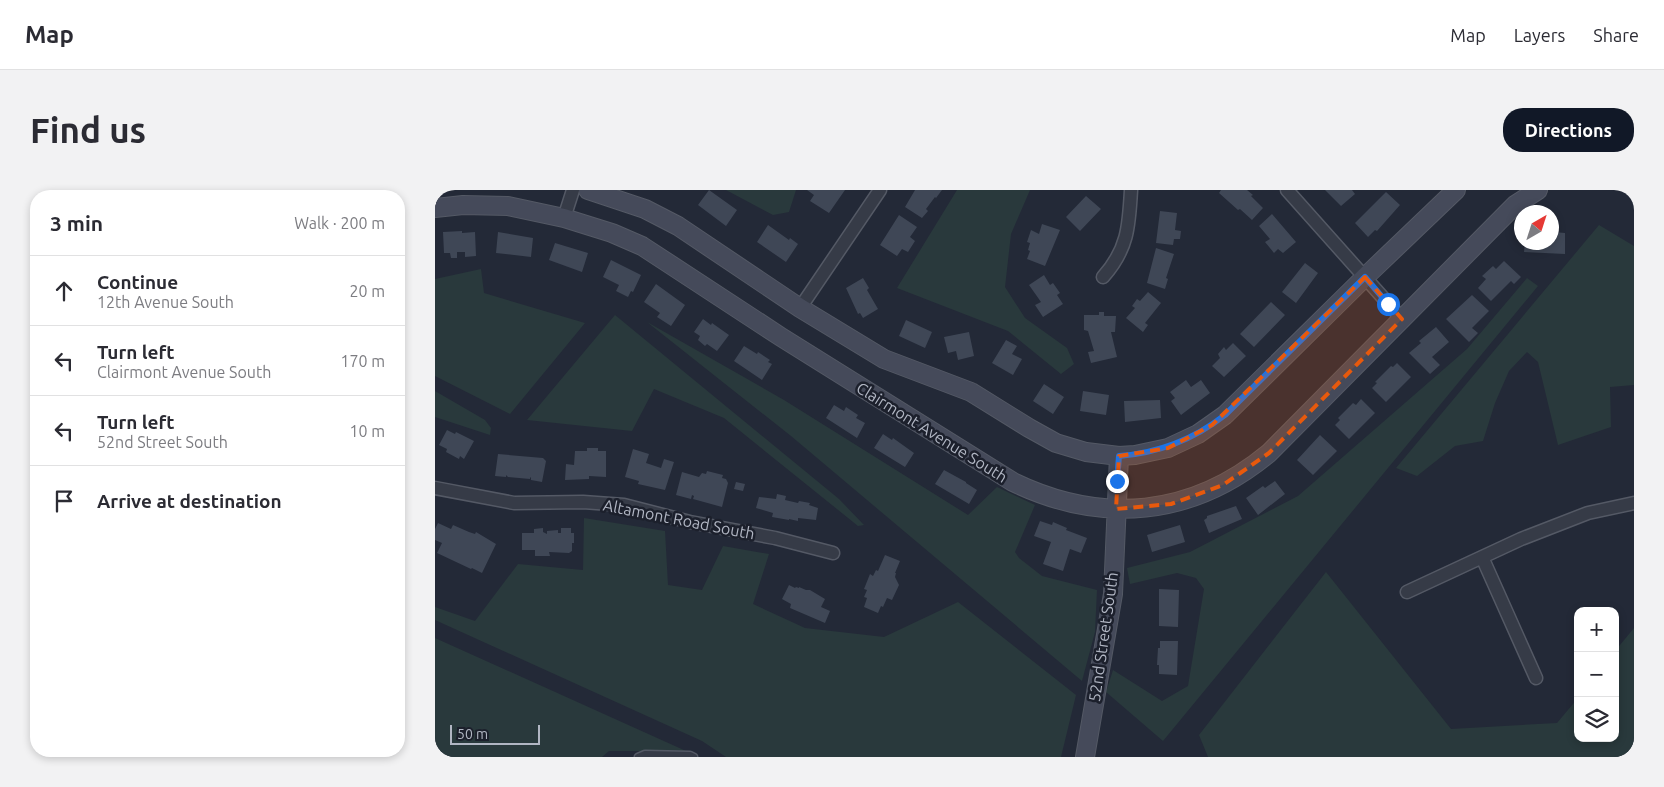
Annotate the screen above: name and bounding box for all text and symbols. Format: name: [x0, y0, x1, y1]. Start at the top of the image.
text: Map: [25, 21, 74, 48]
text: Map: [1450, 25, 1486, 45]
text: Layers: [1514, 25, 1565, 45]
text: Share: [1593, 25, 1639, 45]
button: Directions: [1503, 108, 1634, 152]
text: Find us: [30, 110, 146, 150]
north arrow: [1514, 205, 1559, 250]
text: 3 min: [50, 211, 103, 235]
text: Walk · 200 m: [294, 214, 385, 232]
text: Continue: [97, 271, 178, 293]
icon: ahead: [50, 277, 78, 305]
text: 20 m: [349, 282, 385, 300]
text: 12th Avenue South: [97, 293, 234, 311]
route start: [1377, 293, 1400, 316]
text: Turn left: [97, 341, 175, 363]
icon: left: [50, 347, 78, 375]
text: 170 m: [340, 352, 385, 370]
text: Clairmont Avenue South: [97, 363, 271, 381]
street label: Clairmont Avenue South: [853, 378, 1011, 486]
text: Turn left: [97, 411, 175, 433]
icon: left: [50, 417, 78, 445]
text: 10 m: [349, 422, 385, 440]
text: 52nd Street South: [97, 433, 228, 451]
route end: [1106, 470, 1129, 493]
icon: arrive: [50, 487, 78, 515]
text: Arrive at destination: [97, 490, 282, 512]
street label: Altamont Road South: [602, 495, 756, 543]
street label: 52nd Street South: [1085, 571, 1121, 703]
map controls: [1574, 607, 1619, 742]
button: +: [1574, 607, 1619, 652]
button: −: [1574, 652, 1619, 697]
button: layers: [1574, 697, 1619, 742]
scale bar: [450, 722, 540, 745]
text: 50 m: [457, 726, 488, 742]

